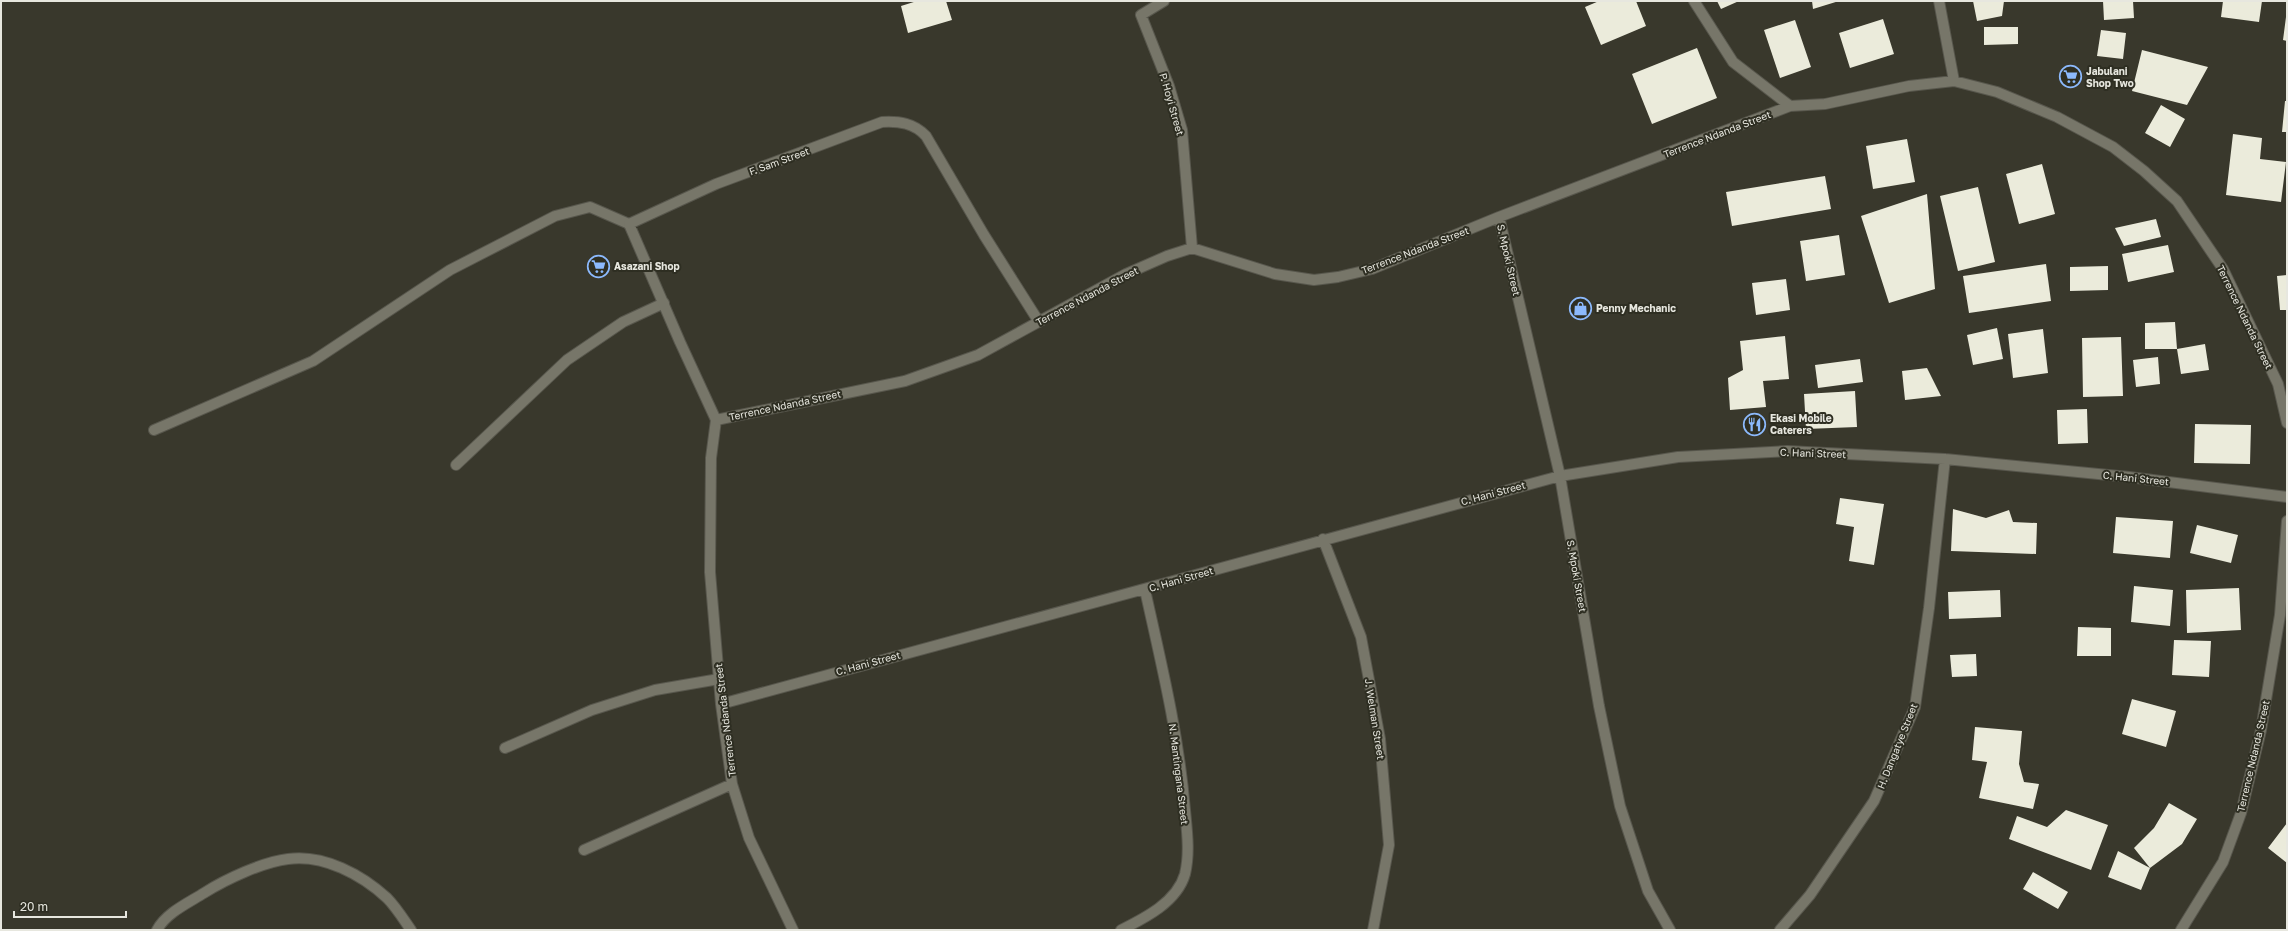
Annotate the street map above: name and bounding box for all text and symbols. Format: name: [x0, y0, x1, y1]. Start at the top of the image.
supermarket icon: Jabulani Shop Two: [2057, 64, 2083, 90]
place label: Jabulani Shop Two: [2086, 65, 2134, 89]
street label: P. Hoyi Street: [1157, 71, 1187, 137]
street label: Terrence Ndanda Street: [1662, 108, 1772, 160]
street label: F. Sam Street: [747, 145, 811, 177]
street label: S. Mpoki Street: [1495, 223, 1523, 297]
street label: Terrence Ndanda Street: [1360, 224, 1470, 276]
supermarket icon: Asazani Shop: [586, 253, 612, 279]
place label: Asazani Shop: [614, 260, 680, 272]
street label: Terrence Ndanda Street: [2215, 263, 2275, 371]
street label: Terrence Ndanda Street: [1034, 264, 1140, 328]
shop icon: Penny Mechanic: [1567, 295, 1593, 321]
place label: Penny Mechanic: [1596, 302, 1676, 314]
street label: Terrence Ndanda Street: [728, 387, 842, 423]
restaurant icon: Ekasi Mobile Caterers: [1742, 411, 1768, 437]
place label: Ekasi Mobile Caterers: [1770, 412, 1832, 436]
street label: C. Hani Street: [1780, 446, 1846, 460]
street label: C. Hani Street: [2102, 469, 2170, 487]
street label: C. Hani Street: [1459, 479, 1527, 507]
street label: S. Mpoki Street: [1565, 539, 1589, 613]
street label: C. Hani Street: [1147, 564, 1215, 594]
street label: C. Hani Street: [834, 649, 902, 677]
street label: Terrence Ndanda Street: [712, 663, 738, 777]
street label: J. Welman Street: [1363, 678, 1387, 760]
street label: Terrence Ndanda Street: [2234, 699, 2272, 813]
street label: H. Dangatye Street: [1874, 702, 1920, 790]
street label: N. Mantingana Street: [1167, 723, 1191, 825]
scale bar: [14, 893, 126, 919]
text: 20 m: [20, 899, 48, 914]

